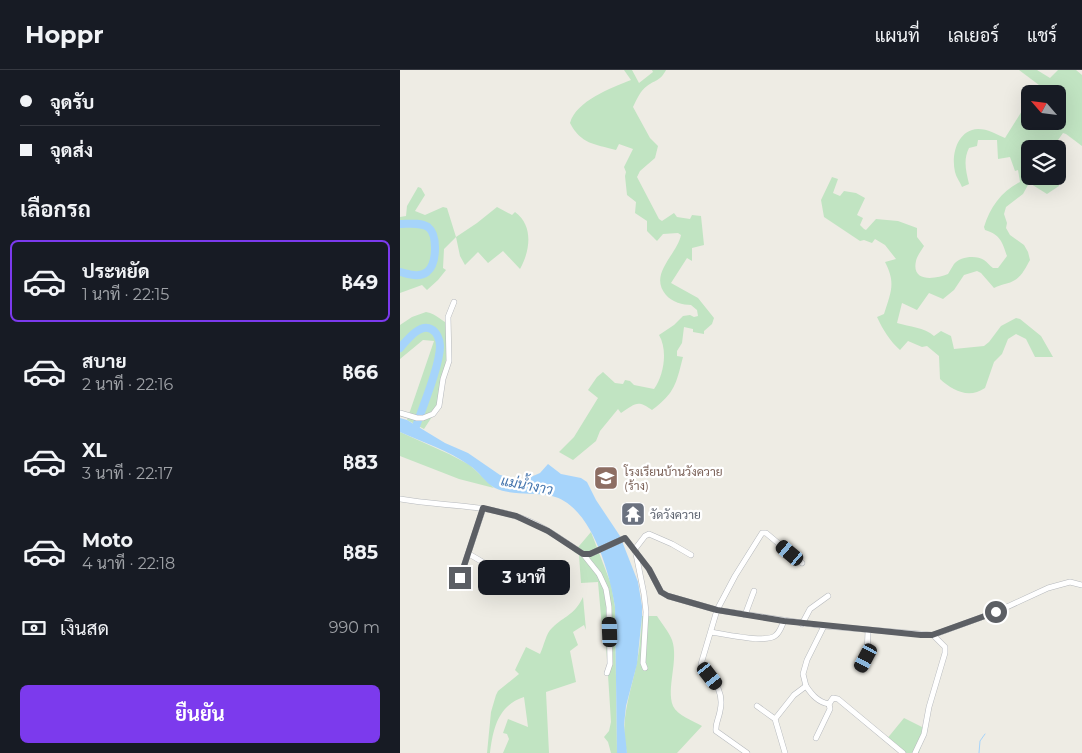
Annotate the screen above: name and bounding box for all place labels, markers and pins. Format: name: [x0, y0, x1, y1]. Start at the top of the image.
place label: โรงเรียนบ้านวังควาย (ร้าง): [623, 464, 723, 493]
school or university icon: โรงเรียนบ้านวังควาย (ร้าง): [593, 465, 619, 491]
temple icon: วัดวังควาย: [620, 501, 646, 527]
place label: วัดวังควาย: [650, 507, 701, 522]

